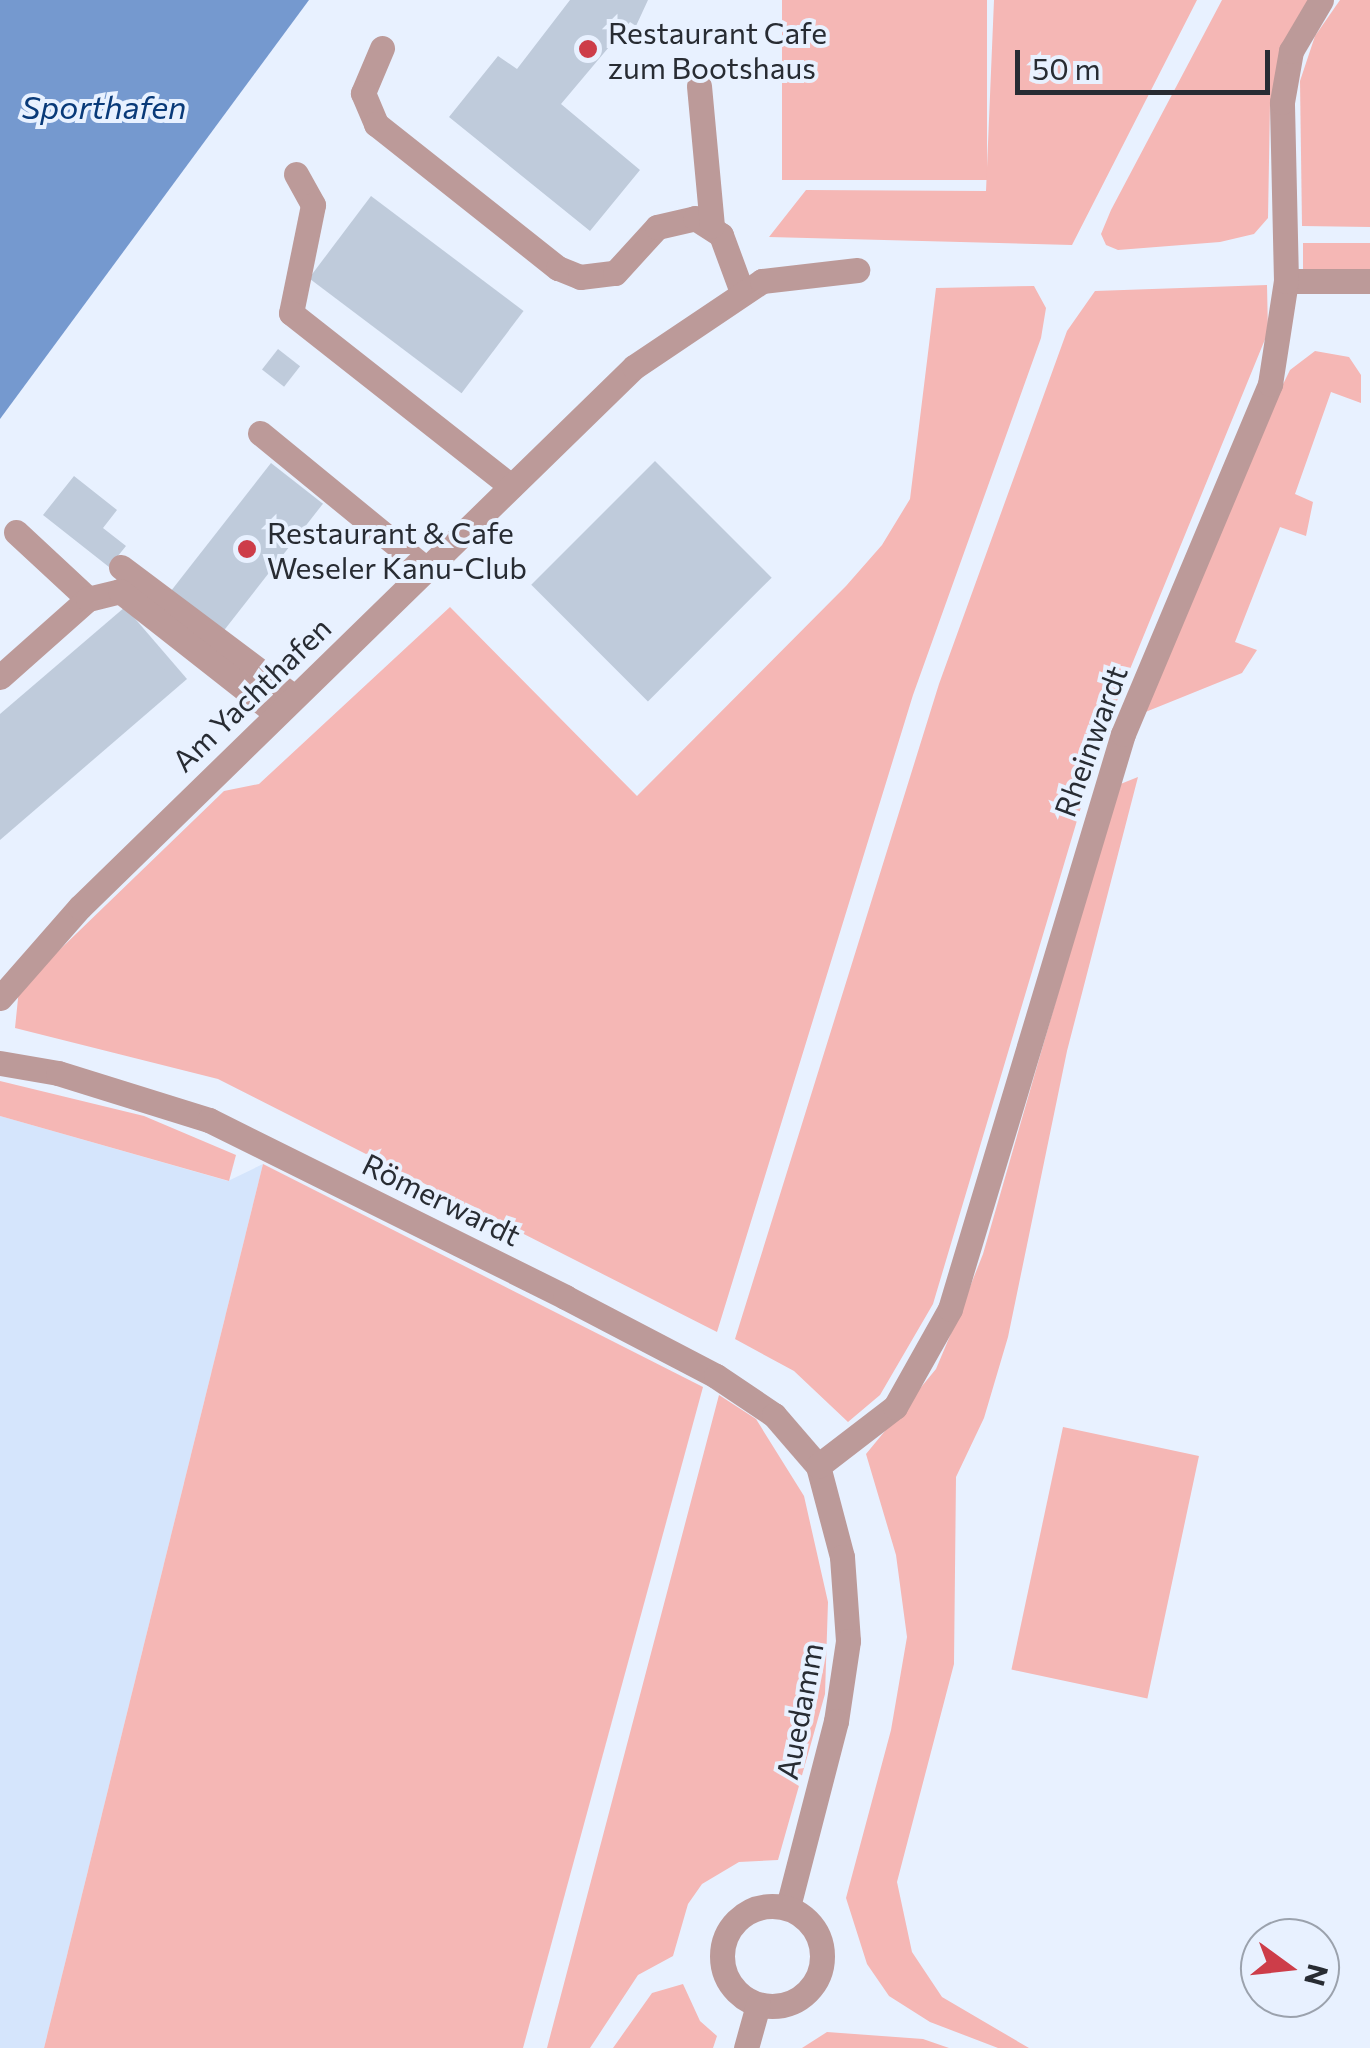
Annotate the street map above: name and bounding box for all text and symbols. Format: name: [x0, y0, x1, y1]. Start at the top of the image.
place label: Restaurant Cafe zum Bootshaus: [608, 14, 827, 84]
scale bar: [1020, 30, 1275, 92]
marker: Restaurant Cafe zum Bootshaus: [577, 38, 599, 60]
text: 50 m: [1032, 49, 1101, 86]
water label: Sporthafen: [22, 87, 186, 125]
place label: Restaurant & Cafe Weseler Kanu-Club: [267, 514, 527, 584]
marker: Restaurant & Cafe Weseler Kanu-Club: [236, 538, 258, 560]
street label: Am Yachthafen: [164, 609, 338, 779]
street label: Rheinwardt: [1046, 661, 1134, 821]
street label: Römerwardt: [357, 1145, 527, 1253]
street label: Auedamm: [768, 1640, 830, 1782]
north arrow: [1240, 1918, 1340, 2018]
text: N: [1298, 1961, 1336, 1990]

